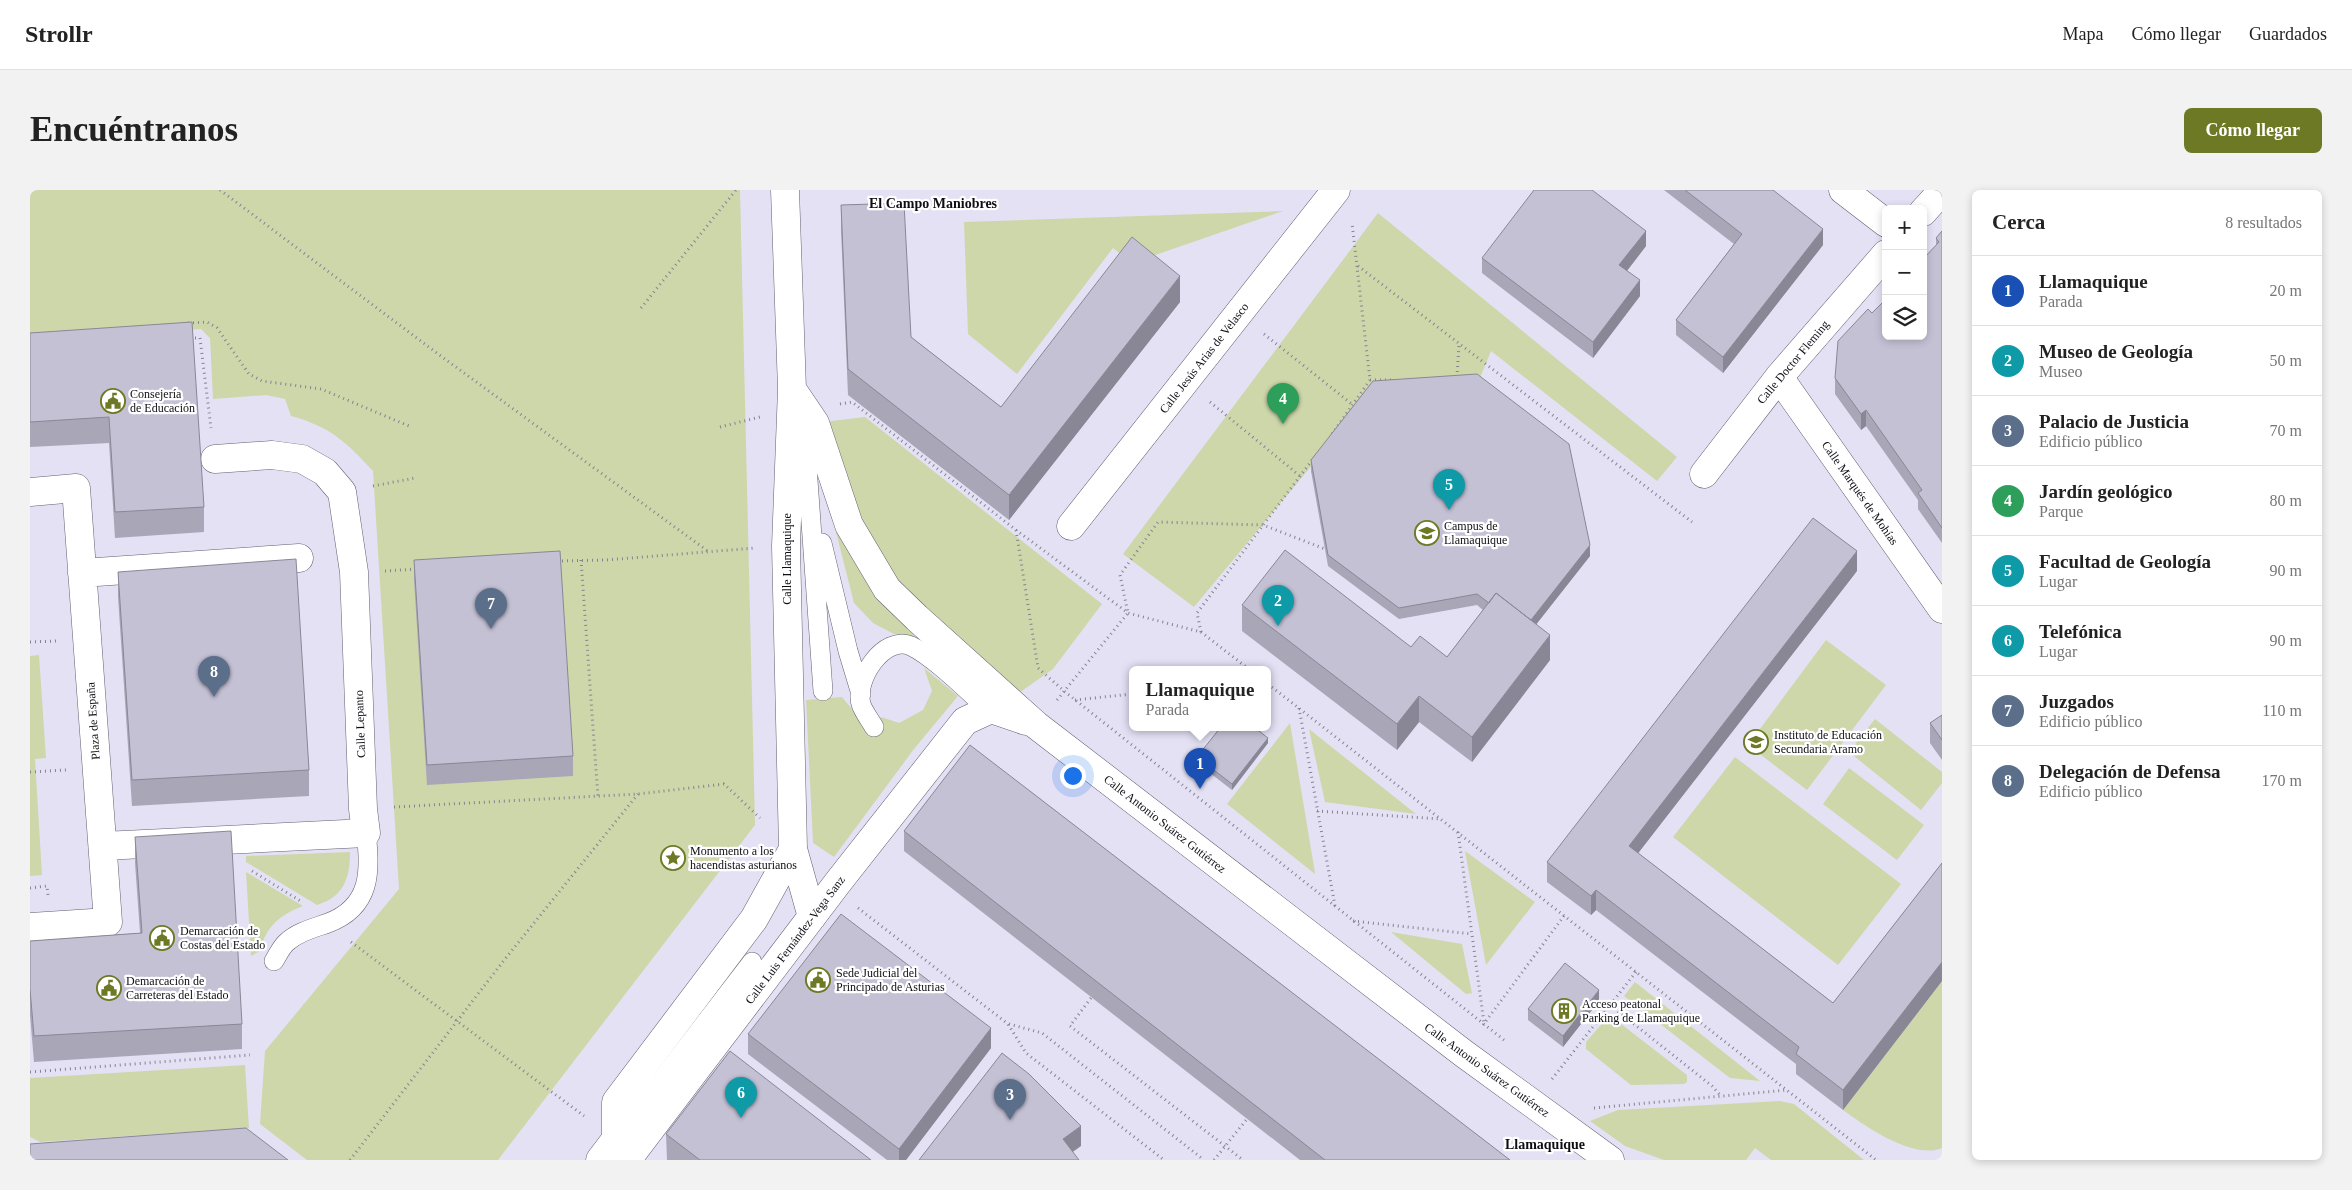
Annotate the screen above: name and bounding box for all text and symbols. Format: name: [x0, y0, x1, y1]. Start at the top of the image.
text: Strollr: [25, 21, 93, 47]
text: Mapa: [2063, 24, 2104, 44]
text: Cómo llegar: [2132, 24, 2221, 44]
text: Guardados: [2249, 24, 2327, 44]
button: Cómo llegar: [2184, 108, 2322, 153]
text: Encuéntranos: [30, 110, 238, 149]
district label: El Campo Maniobres: [869, 196, 998, 211]
map controls: [1882, 205, 1927, 340]
button: +: [1882, 205, 1927, 250]
text: Cerca: [1992, 210, 2045, 234]
text: 8 resultados: [2225, 214, 2302, 231]
button: −: [1882, 250, 1927, 295]
text: Llamaquique: [2039, 271, 2148, 292]
text: 1: [2004, 282, 2012, 299]
text: 20 m: [2270, 282, 2302, 299]
text: Parada: [2039, 293, 2083, 310]
button: layers: [1882, 295, 1927, 340]
street label: Calle Jesús Arias de Velasco: [1156, 300, 1252, 416]
street label: Calle Doctor Fleming: [1754, 317, 1832, 407]
text: Museo de Geología: [2039, 341, 2193, 362]
text: 2: [2004, 352, 2012, 369]
text: 50 m: [2270, 352, 2302, 369]
text: Museo: [2039, 363, 2083, 380]
pin: 4: [1267, 383, 1299, 424]
place label: Consejería de Educación: [130, 387, 195, 415]
public building icon: Consejería de Educación: [100, 388, 126, 414]
text: Palacio de Justicia: [2039, 411, 2189, 432]
text: 3: [2004, 422, 2012, 439]
text: 70 m: [2270, 422, 2302, 439]
text: Edificio público: [2039, 433, 2143, 450]
street label: Calle Marqués de Mohías: [1819, 438, 1901, 548]
pin: 5: [1433, 469, 1465, 510]
text: Jardín geológico: [2039, 481, 2173, 502]
text: 4: [2004, 492, 2012, 509]
text: 80 m: [2270, 492, 2302, 509]
text: Parque: [2039, 503, 2083, 520]
street label: Calle Llamaquique: [780, 513, 794, 605]
place label: Campus de Llamaquique: [1444, 519, 1507, 547]
school or university icon: Campus de Llamaquique: [1414, 520, 1440, 546]
text: Facultad de Geología: [2039, 551, 2211, 572]
text: 5: [2004, 562, 2012, 579]
text: 90 m: [2270, 562, 2302, 579]
text: Lugar: [2039, 573, 2077, 590]
pin: 2: [1262, 585, 1294, 626]
pin: 7: [475, 588, 507, 629]
text: Telefónica: [2039, 621, 2122, 642]
text: 6: [2004, 632, 2012, 649]
text: 90 m: [2270, 632, 2302, 649]
text: Lugar: [2039, 643, 2077, 660]
pin: 8: [198, 656, 230, 697]
popup: [1129, 666, 1271, 731]
text: Llamaquique: [1146, 679, 1254, 700]
street label: Plaza de España: [83, 681, 103, 760]
street label: Calle Lepanto: [352, 690, 368, 758]
text: Juzgados: [2039, 691, 2114, 712]
text: Parada: [1146, 701, 1189, 718]
text: 7: [2004, 702, 2012, 719]
text: 110 m: [2262, 702, 2302, 719]
text: Edificio público: [2039, 713, 2143, 730]
place label: Instituto de Educación Secundaria Aramo: [1774, 728, 1882, 756]
school or university icon: Instituto de Educación Secundaria Aramo: [1743, 729, 1769, 755]
pin: 1: [1184, 748, 1216, 789]
text: Delegación de Defensa: [2039, 761, 2221, 782]
your location: [1060, 763, 1086, 789]
street label: Calle Antonio Suárez Gutiérrez: [1101, 772, 1229, 876]
text: 8: [2004, 772, 2012, 789]
text: 170 m: [2262, 772, 2302, 789]
text: Edificio público: [2039, 783, 2143, 800]
place label: Monumento a los hacendistas asturianos: [690, 844, 797, 872]
place icon: Monumento a los hacendistas asturianos: [660, 845, 686, 871]
street label: Calle Luis Fernández-Vega Sanz: [742, 873, 848, 1007]
place label: Demarcación de Costas del Estado: [180, 924, 265, 952]
public building icon: Demarcación de Costas del Estado: [149, 925, 175, 951]
place label: Sede Judicial del Principado de Asturias: [836, 966, 945, 994]
public building icon: Sede Judicial del Principado de Asturias: [805, 967, 831, 993]
place label: Demarcación de Carreteras del Estado: [126, 974, 229, 1002]
public building icon: Demarcación de Carreteras del Estado: [96, 975, 122, 1001]
place label: Acceso peatonal Parking de Llamaquique: [1582, 997, 1700, 1025]
building icon: Acceso peatonal Parking de Llamaquique: [1551, 998, 1577, 1024]
street label: Calle Antonio Suárez Gutiérrez: [1422, 1020, 1552, 1120]
pin: 6: [725, 1077, 757, 1118]
pin: 3: [994, 1079, 1026, 1120]
district label: Llamaquique: [1505, 1137, 1585, 1152]

